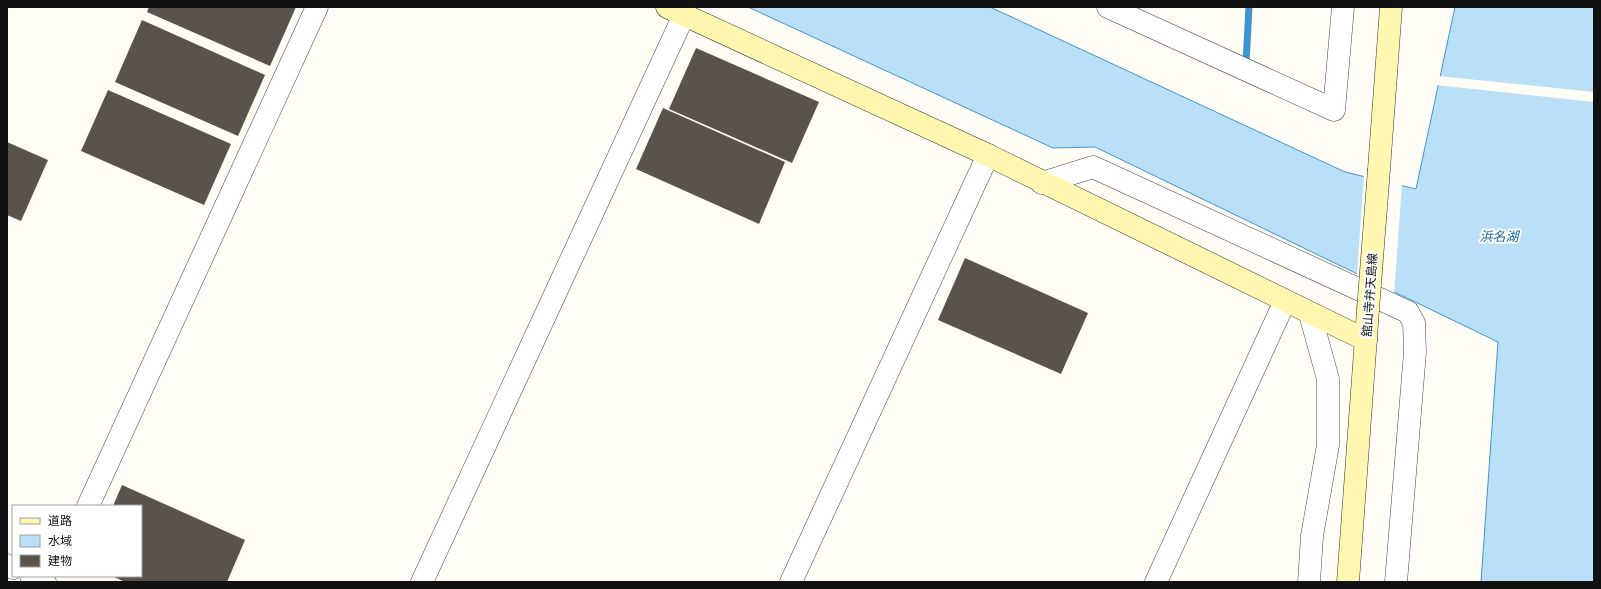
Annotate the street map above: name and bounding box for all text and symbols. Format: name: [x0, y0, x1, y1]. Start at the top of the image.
water label: 浜名湖: [1479, 229, 1520, 244]
street label: 舘山寺弁天島線: [1360, 253, 1380, 337]
legend: [12, 505, 142, 577]
text: 道路: [48, 514, 72, 528]
text: 水域: [48, 534, 72, 548]
text: 建物: [48, 554, 72, 568]

